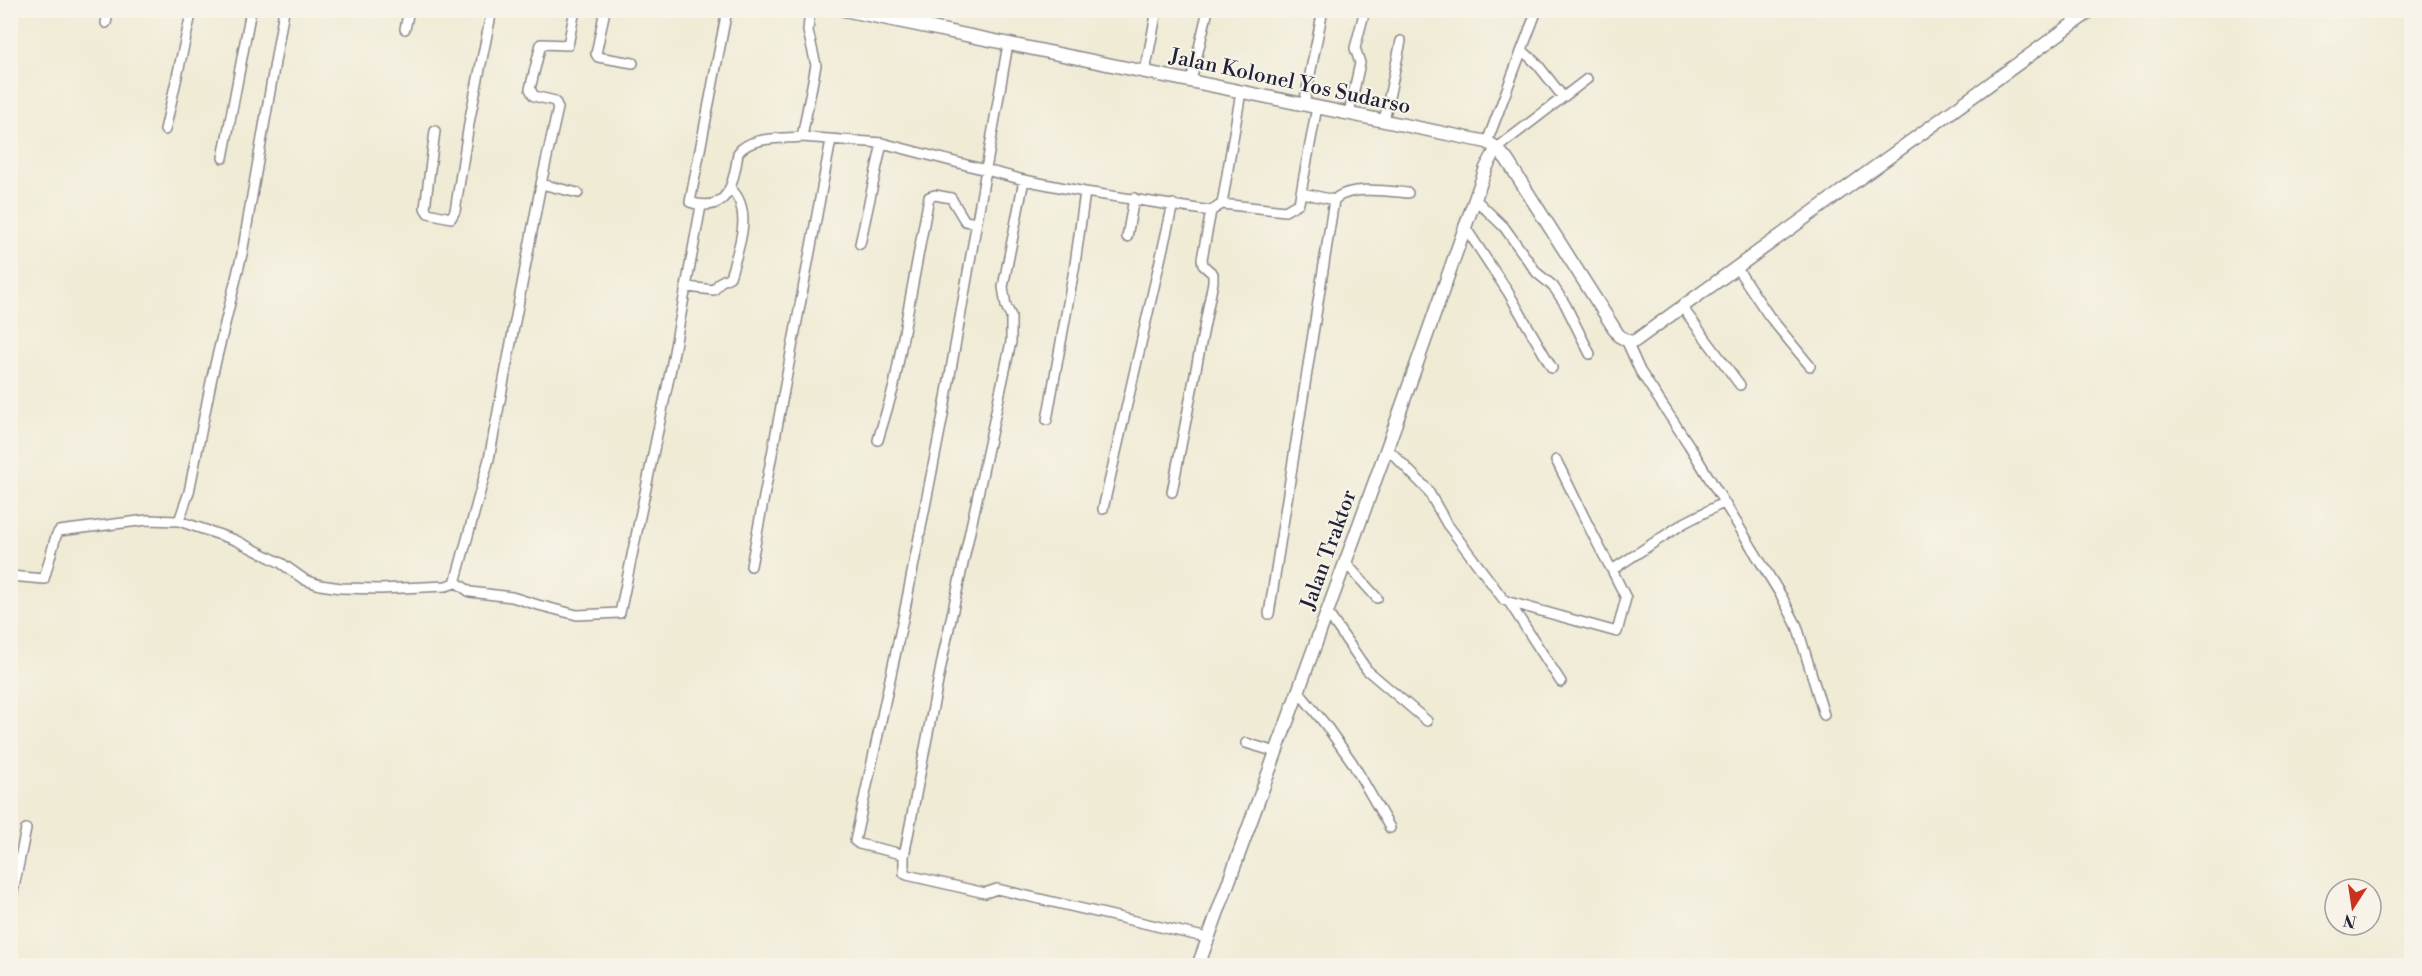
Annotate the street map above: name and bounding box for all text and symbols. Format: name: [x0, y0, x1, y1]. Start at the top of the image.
street label: Jalan Kolonel Yos Sudarso: [1166, 44, 1413, 120]
street label: Jalan Traktor: [1295, 486, 1363, 614]
north arrow: [2323, 877, 2383, 937]
text: N: [2341, 910, 2358, 932]

